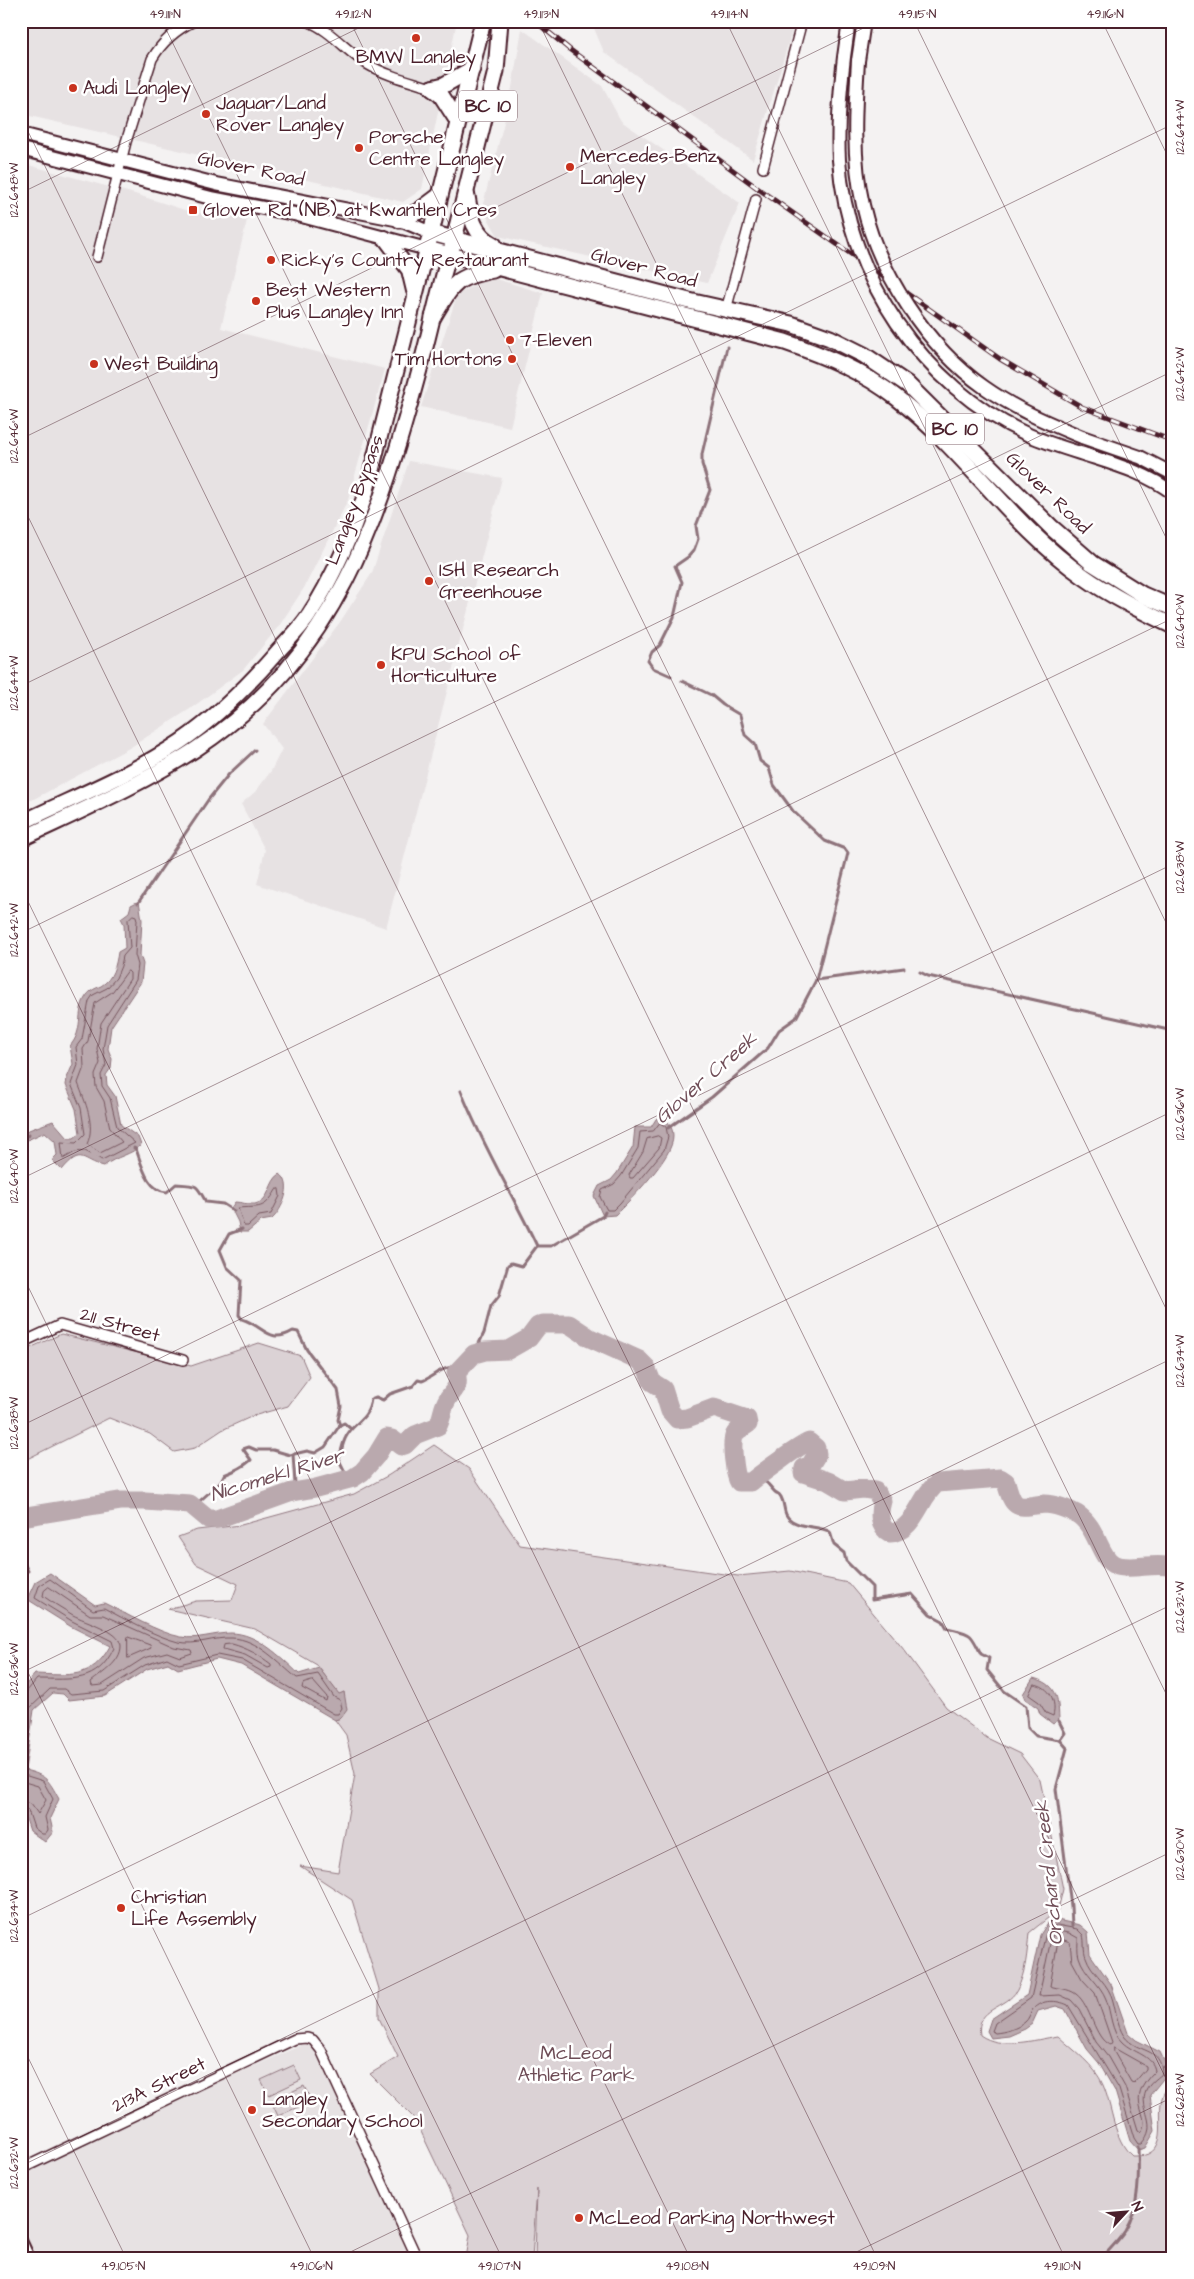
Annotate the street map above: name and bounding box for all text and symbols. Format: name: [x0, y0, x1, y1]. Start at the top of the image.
text: 49.111°N: [149, 6, 181, 23]
text: 49.112°N: [335, 6, 372, 23]
text: 49.113°N: [523, 6, 559, 23]
text: 49.114°N: [710, 6, 749, 23]
text: 49.115°N: [898, 6, 937, 23]
text: 49.116°N: [1086, 6, 1124, 23]
marker: BMW Langley: [410, 32, 422, 44]
place label: BMW Langley: [356, 44, 477, 72]
place label: Audi Langley: [83, 75, 191, 103]
marker: Audi Langley: [67, 82, 79, 94]
place label: Jaguar/Land Rover Langley: [216, 90, 345, 140]
road number: BC 10: [459, 90, 517, 122]
text: 122.644°W: [1172, 99, 1189, 154]
marker: Jaguar/Land Rover Langley: [200, 108, 212, 120]
place label: Porsche Centre Langley: [369, 124, 505, 174]
marker: Porsche Centre Langley: [353, 142, 365, 154]
place label: Mercedes-Benz Langley: [580, 143, 718, 193]
street label: Glover Road: [195, 144, 307, 194]
marker: Mercedes-Benz Langley: [564, 161, 576, 173]
text: 122.648°W: [6, 162, 23, 217]
place label: Glover Rd (NB) at Kwantlen Cres: [203, 197, 497, 224]
marker: Glover Rd (NB) at Kwantlen Cres: [187, 204, 199, 216]
street label: Glover Road: [588, 241, 700, 295]
place label: Ricky’s Country Restaurant: [281, 247, 529, 275]
marker: Ricky’s Country Restaurant: [265, 254, 277, 266]
place label: Best Western Plus Langley Inn: [266, 277, 403, 327]
marker: Best Western Plus Langley Inn: [250, 295, 262, 307]
place label: 7-Eleven: [520, 327, 592, 354]
marker: 7-Eleven: [504, 334, 516, 346]
place label: Tim Hortons: [395, 346, 502, 373]
text: 122.642°W: [1172, 347, 1189, 401]
place label: West Building: [104, 351, 218, 379]
marker: Tim Hortons: [506, 353, 518, 365]
marker: West Building: [88, 358, 100, 370]
text: 122.646°W: [6, 408, 23, 463]
road number: BC 10: [926, 414, 984, 444]
street label: Langley Bypass: [319, 431, 392, 569]
street label: Glover Road: [1000, 446, 1097, 541]
place label: ISH Research Greenhouse: [439, 557, 559, 606]
marker: ISH Research Greenhouse: [423, 575, 435, 587]
text: 122.640°W: [1172, 593, 1189, 648]
place label: KPU School of Horticulture: [391, 641, 521, 690]
text: 122.644°W: [6, 655, 23, 710]
marker: KPU School of Horticulture: [375, 659, 387, 671]
text: 122.638°W: [1172, 840, 1189, 893]
text: 122.642°W: [6, 903, 23, 957]
water label: Glover Creek: [649, 1025, 764, 1130]
text: 122.636°W: [1172, 1087, 1189, 1140]
text: 122.640°W: [6, 1148, 23, 1203]
street label: 211 Street: [77, 1301, 163, 1349]
text: 122.634°W: [1172, 1334, 1189, 1387]
text: 122.638°W: [6, 1396, 23, 1449]
water label: Nicomekl River: [207, 1441, 349, 1509]
text: 122.632°W: [1172, 1581, 1189, 1633]
text: 122.636°W: [6, 1642, 23, 1695]
water label: Orchard Creek: [1027, 1798, 1071, 1947]
text: 122.630°W: [1172, 1827, 1189, 1880]
place label: Christian Life Assembly: [131, 1884, 257, 1934]
text: 122.634°W: [6, 1889, 23, 1942]
marker: Christian Life Assembly: [115, 1902, 127, 1914]
park label: McLeod Athletic Park: [518, 2040, 635, 2089]
street label: 213A Street: [108, 2051, 211, 2119]
text: 122.628°W: [1172, 2073, 1189, 2127]
place label: Langley Secondary School: [262, 2086, 423, 2136]
marker: Langley Secondary School: [246, 2104, 258, 2116]
text: 122.632°W: [6, 2137, 23, 2189]
north arrow: [1102, 2186, 1152, 2236]
text: N: [1126, 2198, 1148, 2215]
place label: McLeod Parking Northwest: [589, 2205, 835, 2233]
marker: McLeod Parking Northwest: [573, 2212, 585, 2224]
text: 49.105°N: [101, 2258, 146, 2275]
text: 49.106°N: [289, 2258, 333, 2275]
text: 49.107°N: [477, 2258, 521, 2275]
text: 49.108°N: [665, 2258, 709, 2275]
text: 49.109°N: [853, 2258, 896, 2275]
text: 49.110°N: [1043, 2258, 1081, 2275]

